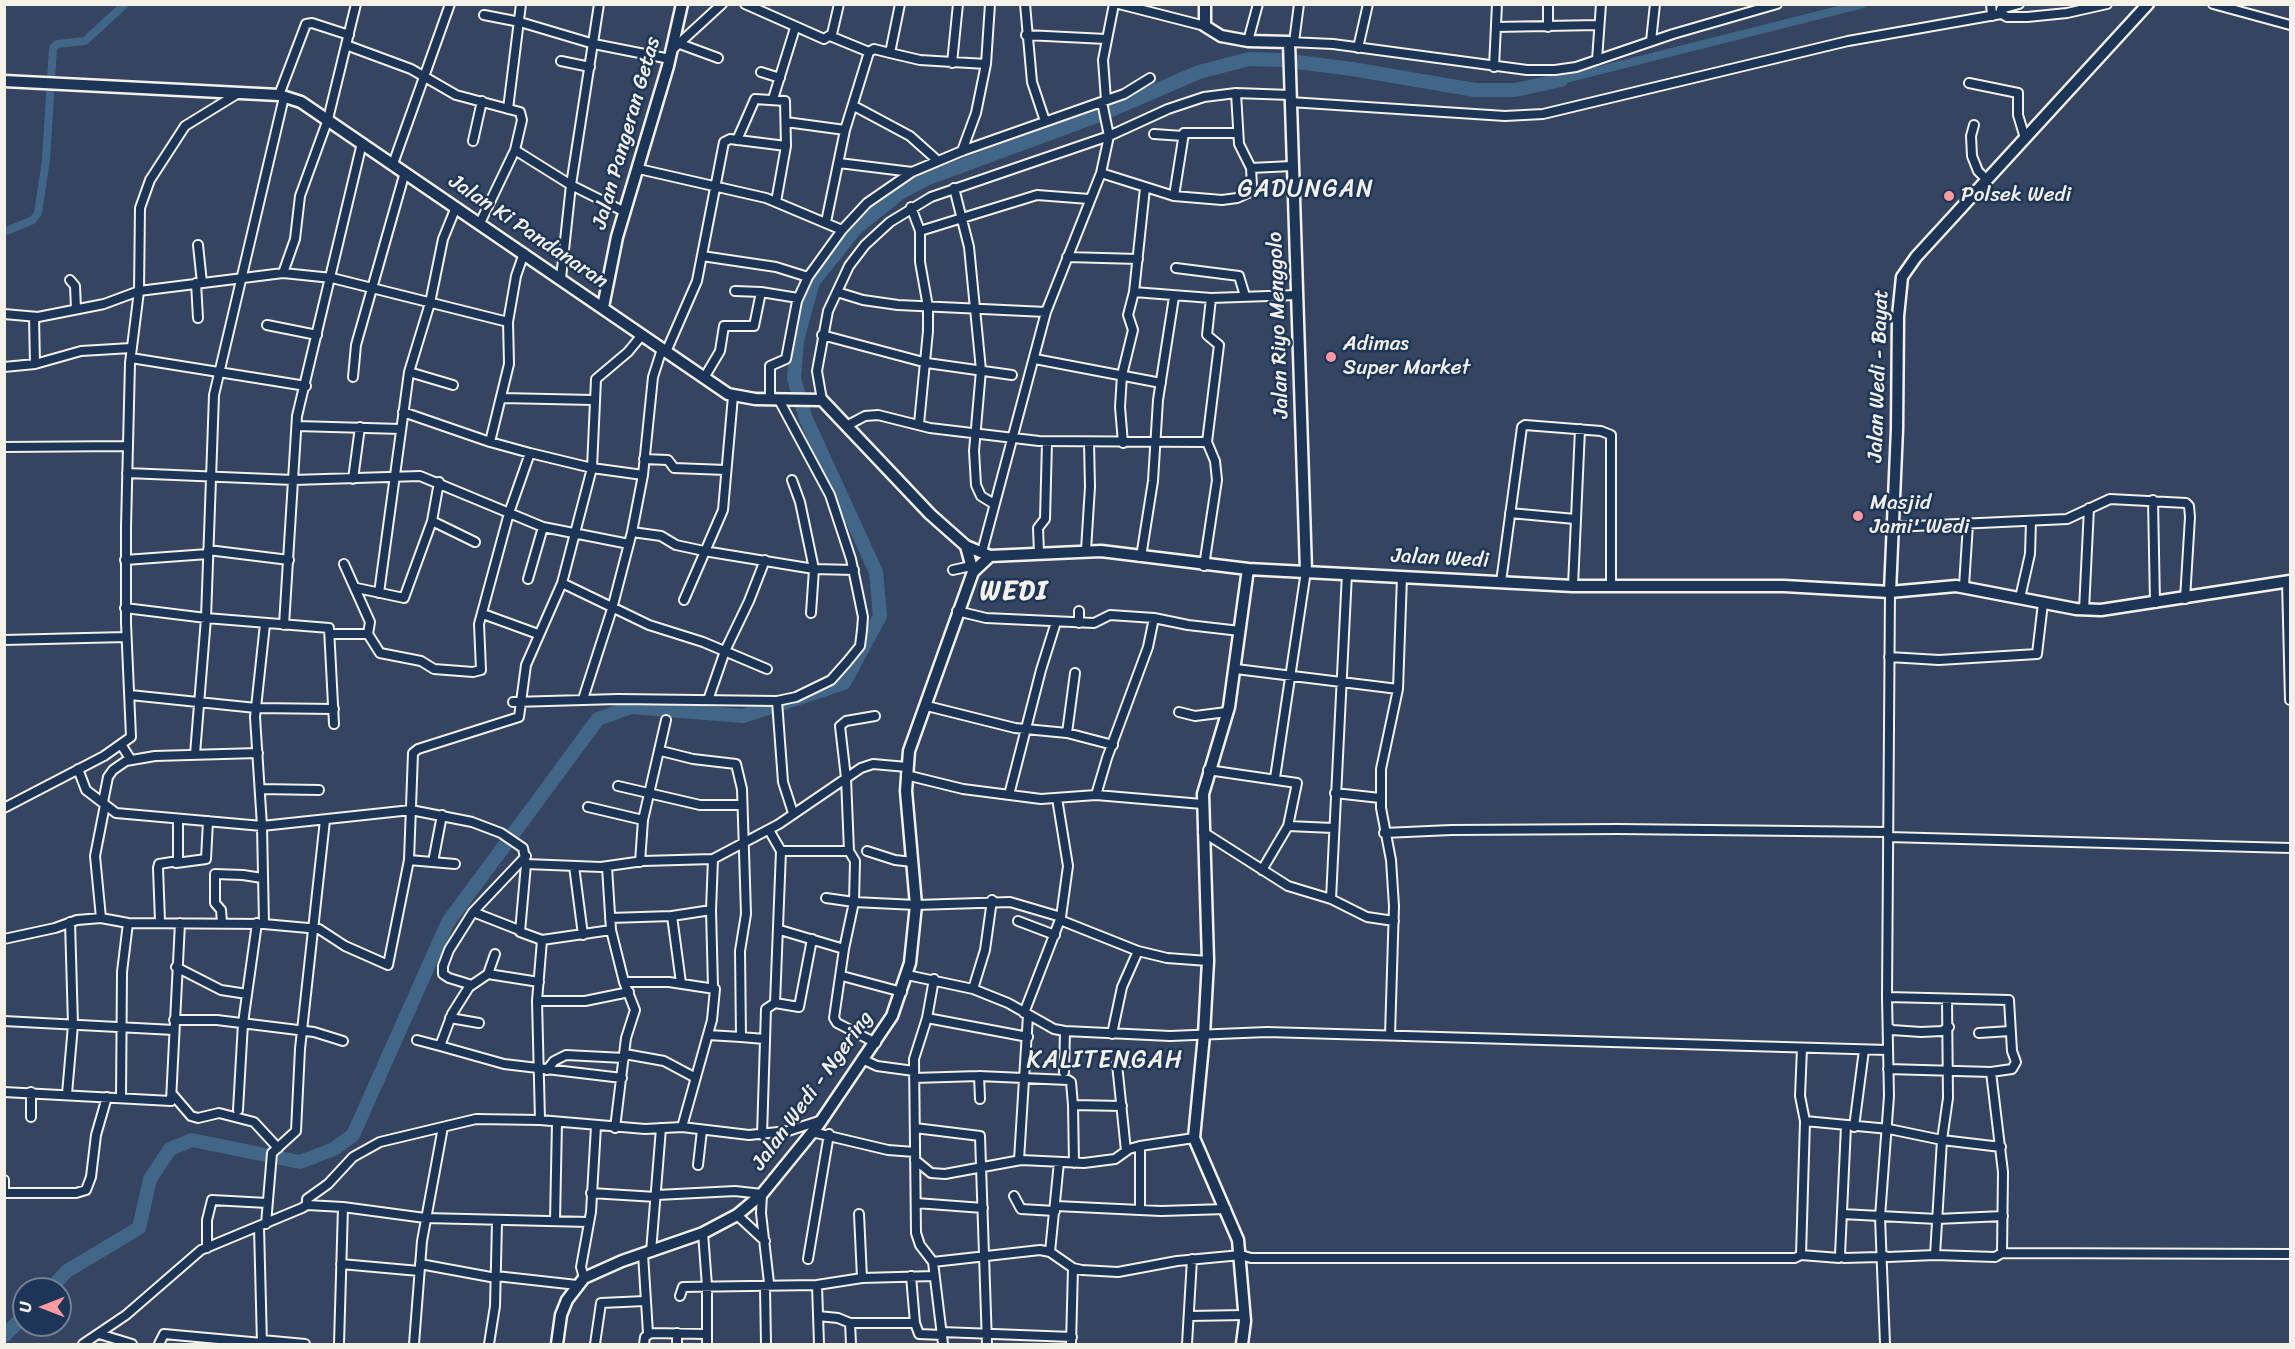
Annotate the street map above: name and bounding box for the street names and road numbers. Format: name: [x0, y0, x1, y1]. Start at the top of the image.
street label: Jalan Pangeran Getas: [587, 34, 667, 232]
street label: Jalan Ki Pandanaran: [444, 169, 612, 295]
street label: Jalan Riyo Menggolo: [1263, 231, 1295, 419]
street label: Jalan Wedi - Bayat: [1863, 289, 1895, 463]
street label: Jalan Wedi: [1391, 544, 1489, 574]
street label: Jalan Wedi - Ngering: [747, 1007, 879, 1175]

